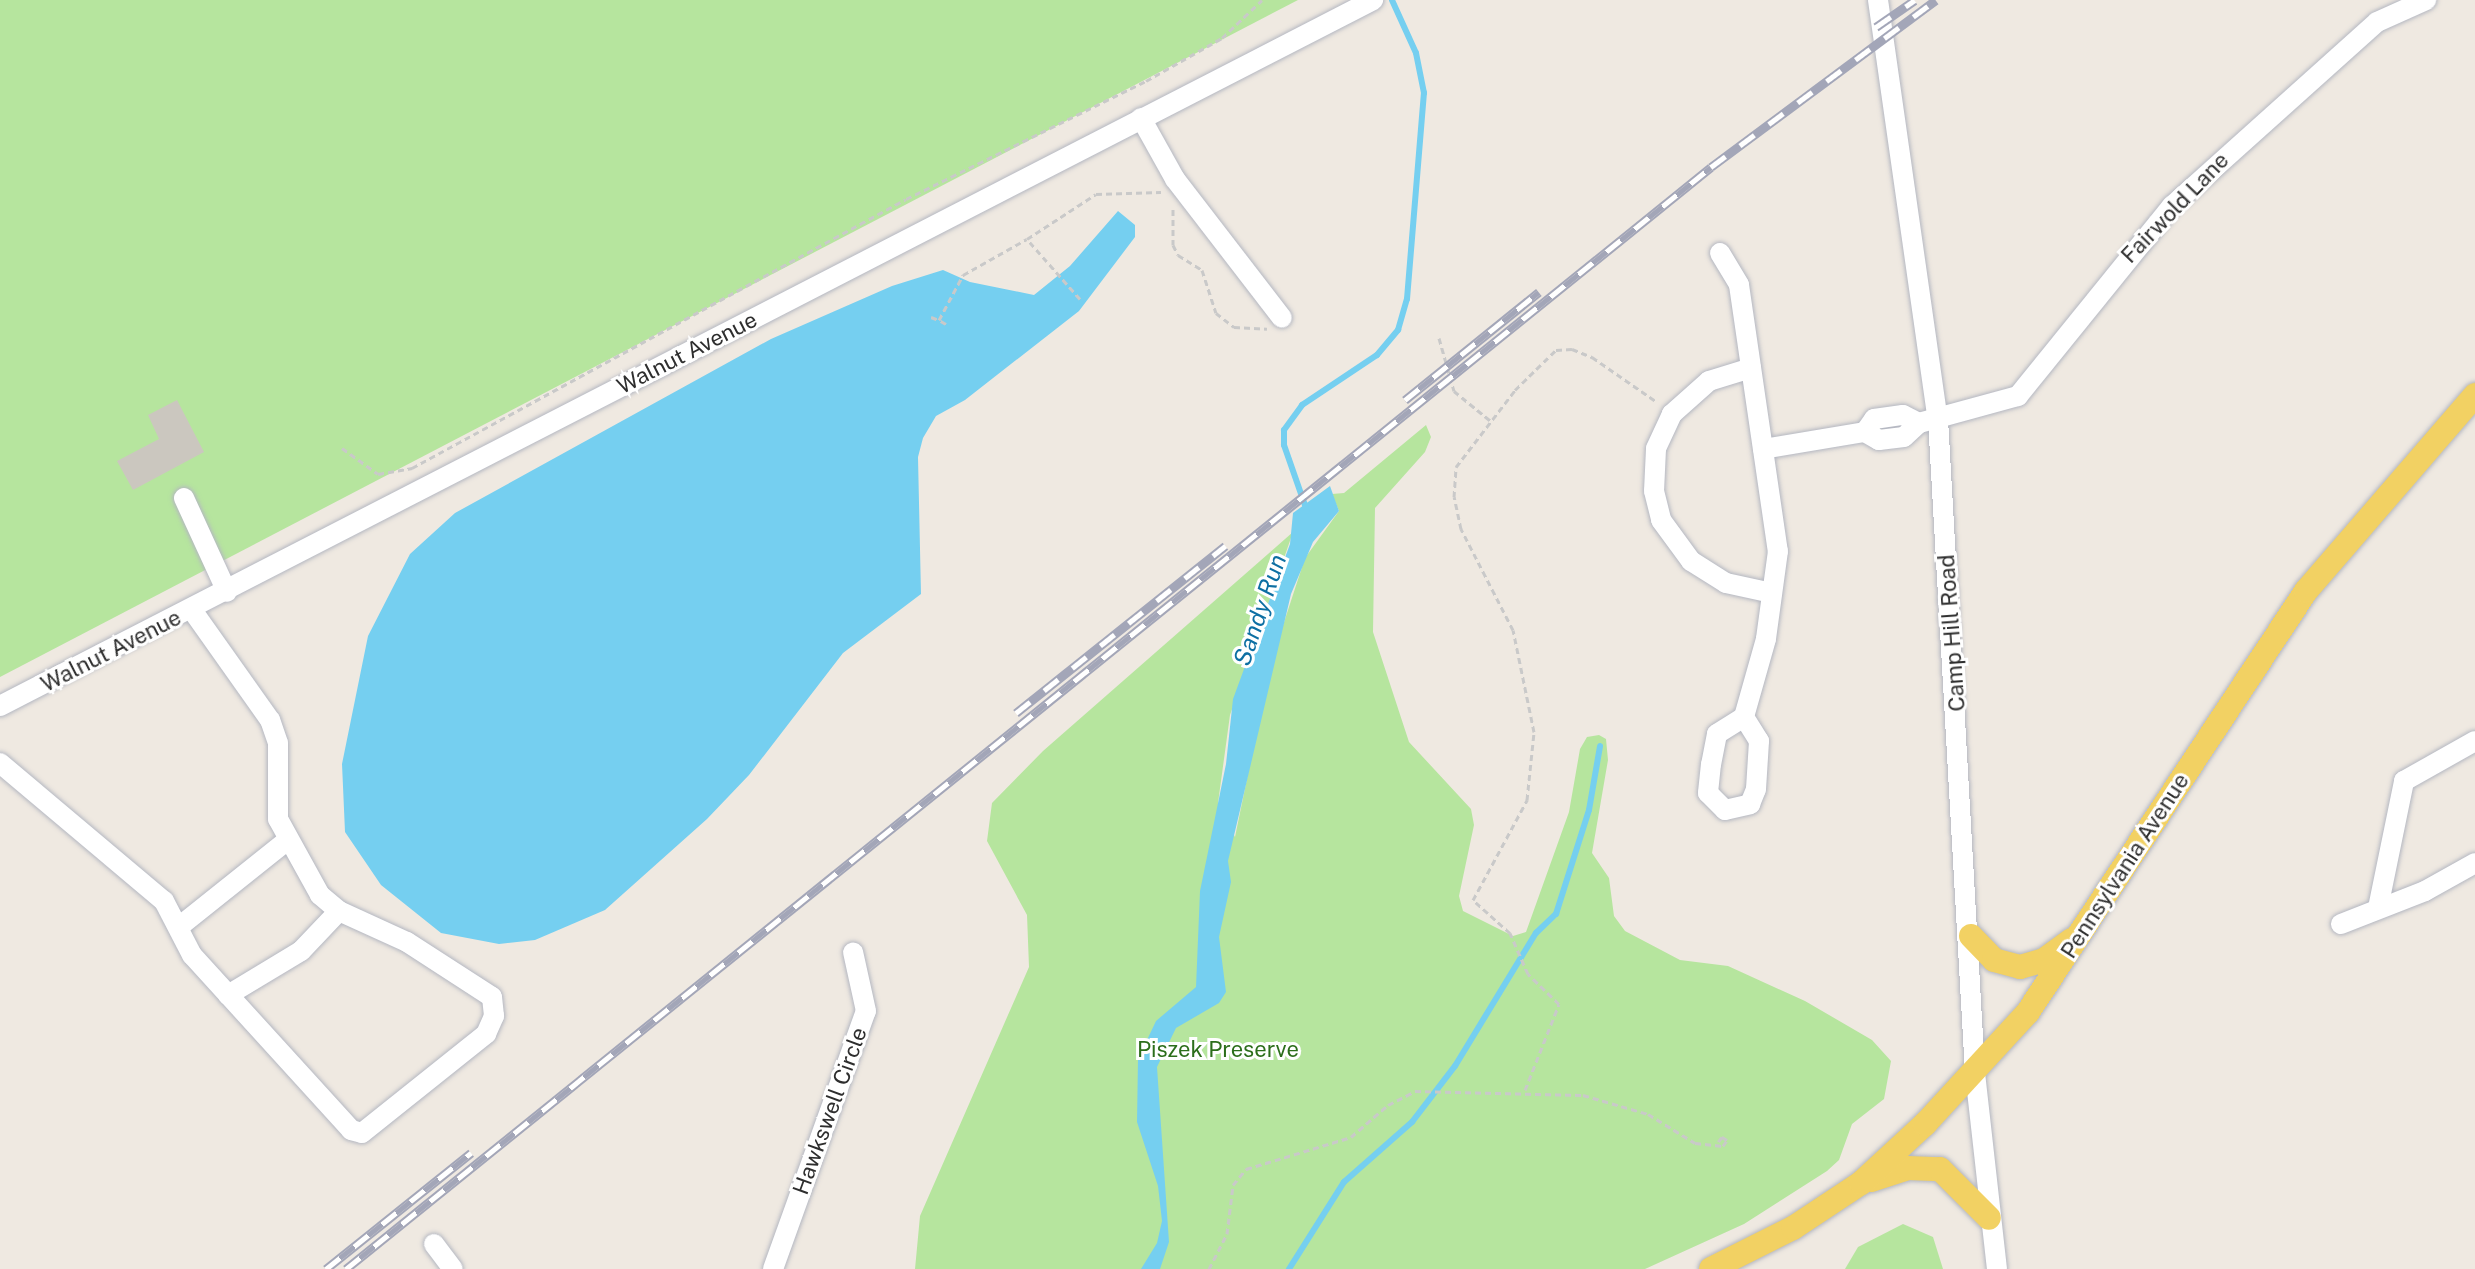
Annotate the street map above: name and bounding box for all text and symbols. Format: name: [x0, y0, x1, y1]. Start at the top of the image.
street label: Fairwold Lane: [2116, 147, 2234, 269]
street label: Walnut Avenue: [613, 306, 761, 400]
water label: Sandy Run: [1227, 550, 1293, 670]
street label: Camp Hill Road: [1933, 554, 1971, 712]
street label: Walnut Avenue: [37, 604, 185, 698]
street label: Pennsylvania Avenue: [2055, 769, 2195, 963]
street label: Hawkswell Circle: [787, 1024, 873, 1198]
park label: Piszek Preserve: [1137, 1037, 1299, 1063]

